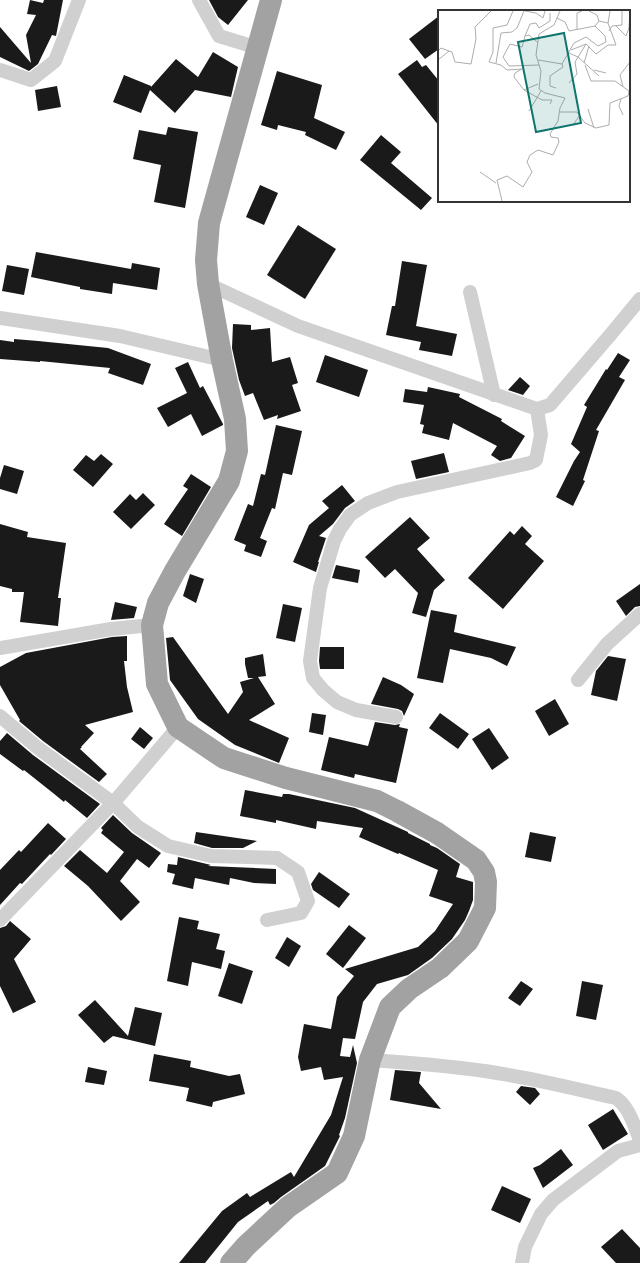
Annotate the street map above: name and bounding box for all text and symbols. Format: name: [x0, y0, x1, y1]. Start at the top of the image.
inset map: [438, 10, 630, 202]

